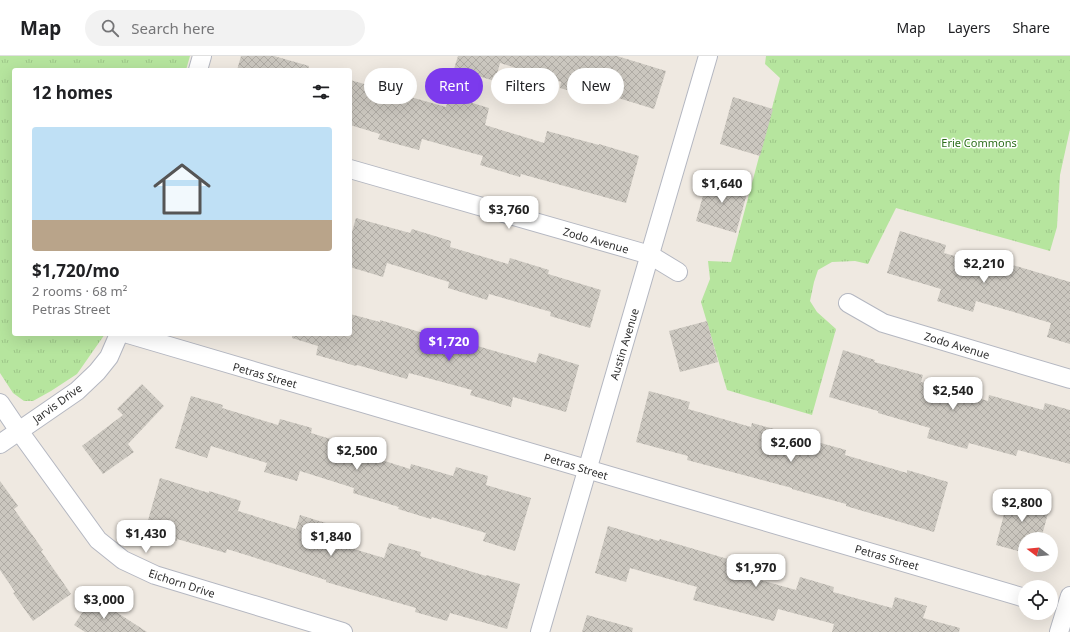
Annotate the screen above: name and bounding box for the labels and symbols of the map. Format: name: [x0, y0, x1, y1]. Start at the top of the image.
park label: Erie Commons: [941, 135, 1017, 150]
pin: $1,640: [689, 170, 755, 204]
pin: $3,760: [476, 196, 542, 230]
street label: Zodo Avenue: [561, 223, 631, 257]
pin: $2,210: [951, 250, 1017, 284]
street label: Austin Avenue: [606, 306, 642, 382]
pin: $1,720: [416, 328, 482, 362]
street label: Zodo Avenue: [922, 328, 992, 362]
street label: Petras Street: [231, 359, 299, 391]
pin: $2,540: [920, 377, 986, 411]
street label: Jarvis Drive: [29, 380, 85, 427]
pin: $2,600: [758, 429, 824, 463]
pin: $2,500: [324, 437, 390, 471]
street label: Petras Street: [542, 449, 610, 483]
pin: $2,800: [989, 489, 1055, 523]
pin: $1,430: [113, 520, 179, 554]
pin: $1,840: [298, 523, 364, 557]
north arrow: [1018, 532, 1058, 572]
street label: Petras Street: [853, 541, 921, 573]
pin: $1,970: [723, 554, 789, 588]
street label: Eichorn Drive: [147, 565, 217, 601]
pin: $3,000: [71, 586, 137, 620]

